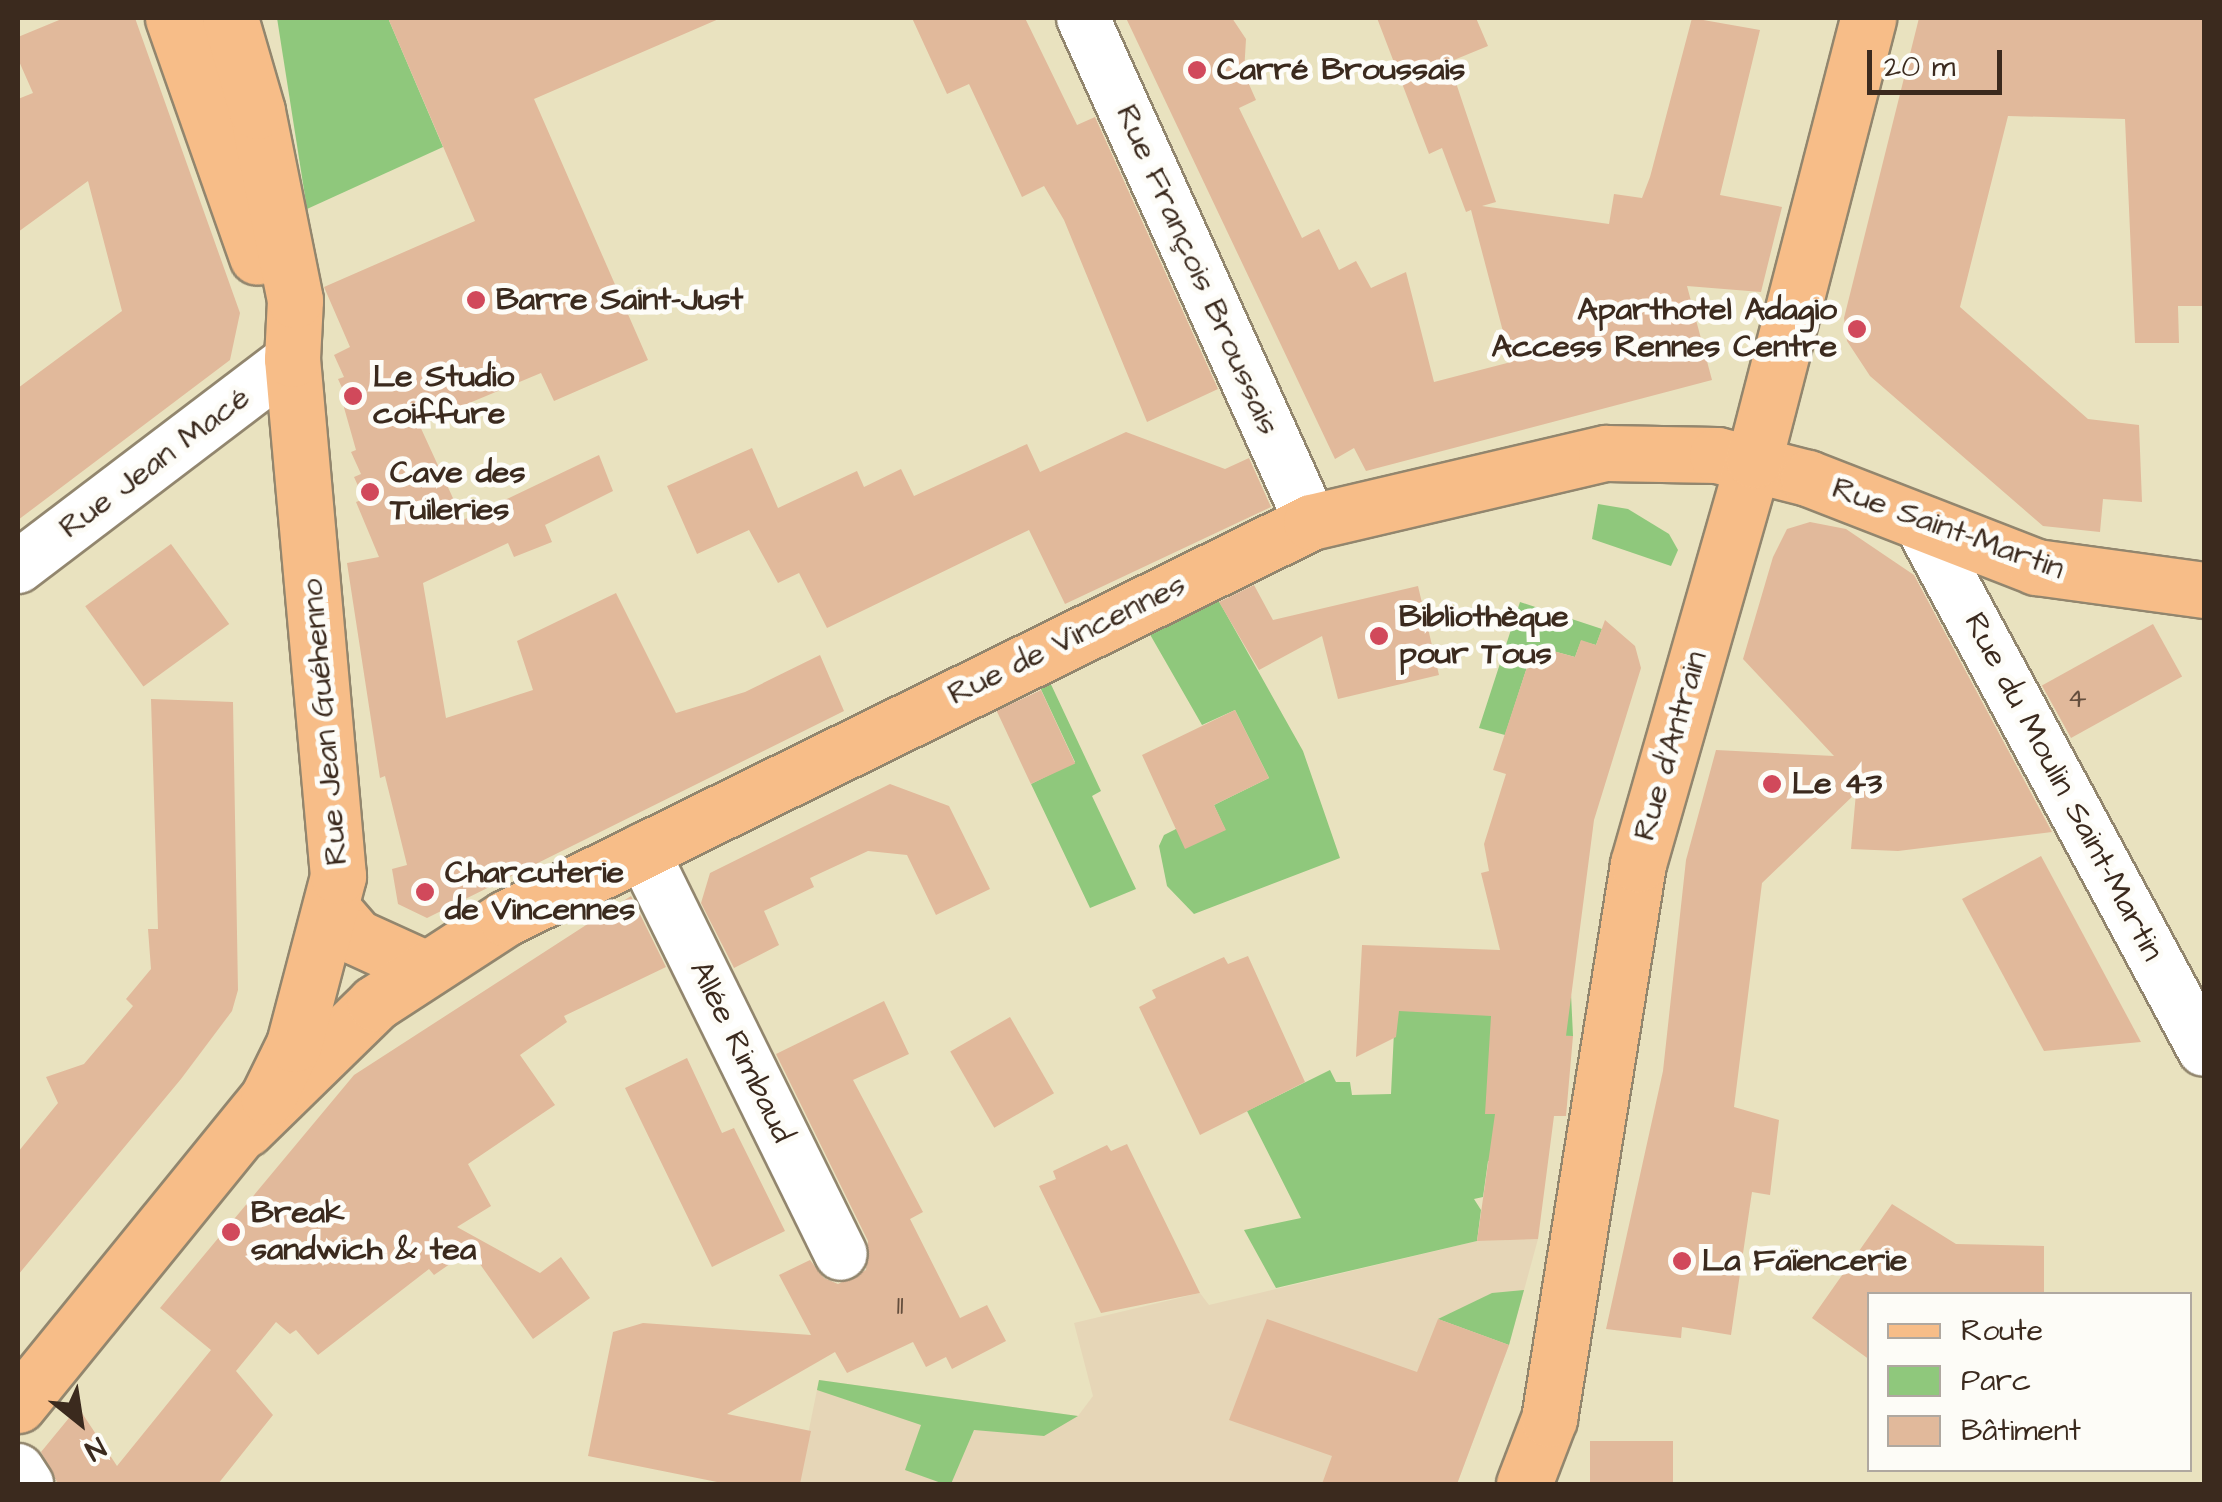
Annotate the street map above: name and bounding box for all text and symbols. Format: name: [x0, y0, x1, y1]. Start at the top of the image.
scale bar: [1872, 30, 2007, 92]
text: 20 m: [1884, 46, 1955, 88]
place label: Carré Broussais: [1217, 51, 1465, 89]
marker: Carré Broussais: [1186, 59, 1208, 81]
street label: Rue François Broussais: [1107, 99, 1287, 441]
place label: Barre Saint-Just: [496, 281, 743, 319]
marker: Barre Saint-Just: [465, 289, 487, 311]
place label: Aparthotel Adagio Access Rennes Centre: [1492, 292, 1837, 367]
marker: Aparthotel Adagio Access Rennes Centre: [1846, 318, 1868, 340]
place label: Le Studio coiffure: [373, 359, 514, 434]
street label: Rue Jean Macé: [52, 379, 258, 547]
marker: Le Studio coiffure: [342, 385, 364, 407]
place label: Cave des Tuileries: [390, 455, 525, 530]
street label: Rue Saint-Martin: [1827, 469, 2069, 589]
marker: Cave des Tuileries: [359, 481, 381, 503]
street label: Rue de Vincennes: [942, 566, 1192, 714]
street label: Rue Jean Guéhenno: [293, 577, 357, 867]
place label: Bibliothèque pour Tous: [1399, 599, 1569, 674]
street label: Rue du Moulin Saint-Martin: [1955, 606, 2171, 968]
marker: Bibliothèque pour Tous: [1368, 625, 1390, 647]
street label: Rue d'Antrain: [1626, 647, 1716, 845]
house number: 4: [2067, 682, 2087, 716]
place label: Le 43: [1792, 765, 1882, 803]
marker: Le 43: [1761, 773, 1783, 795]
place label: Charcuterie de Vincennes: [445, 855, 635, 930]
marker: Charcuterie de Vincennes: [414, 881, 436, 903]
street label: Allée Rimbaud: [680, 955, 802, 1149]
place label: Break sandwich & tea: [251, 1195, 476, 1270]
marker: Break sandwich & tea: [220, 1221, 242, 1243]
place label: La Faïencerie: [1702, 1242, 1907, 1280]
marker: La Faïencerie: [1671, 1250, 1693, 1272]
house number: 11: [896, 1289, 904, 1323]
legend: [1867, 1292, 2192, 1472]
text: Route: [1961, 1310, 2043, 1352]
text: Parc: [1961, 1360, 2031, 1402]
north arrow: [30, 1372, 130, 1472]
text: Bâtiment: [1961, 1410, 2081, 1452]
text: N: [78, 1427, 113, 1470]

